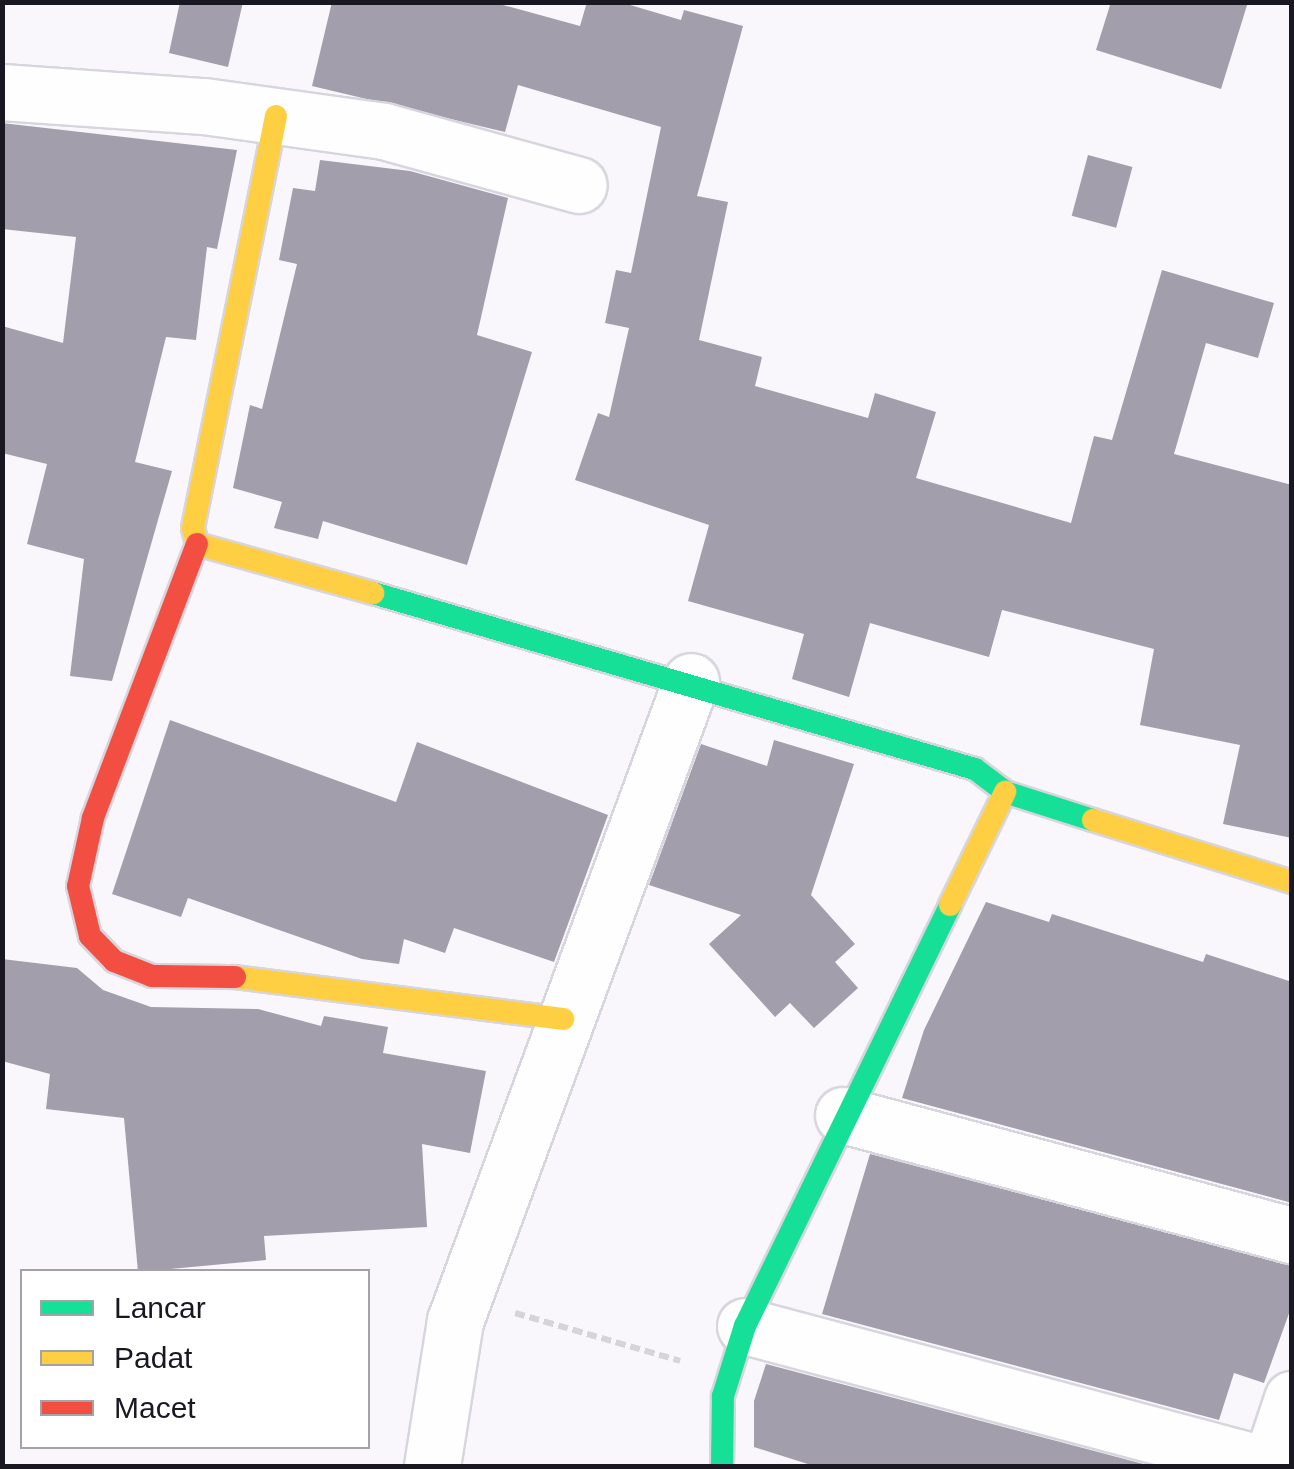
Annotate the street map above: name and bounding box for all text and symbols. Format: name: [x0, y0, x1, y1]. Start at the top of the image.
legend: [20, 1269, 370, 1449]
text: Lancar: [114, 1291, 206, 1324]
text: Padat: [114, 1341, 192, 1374]
text: Macet: [114, 1391, 196, 1424]

